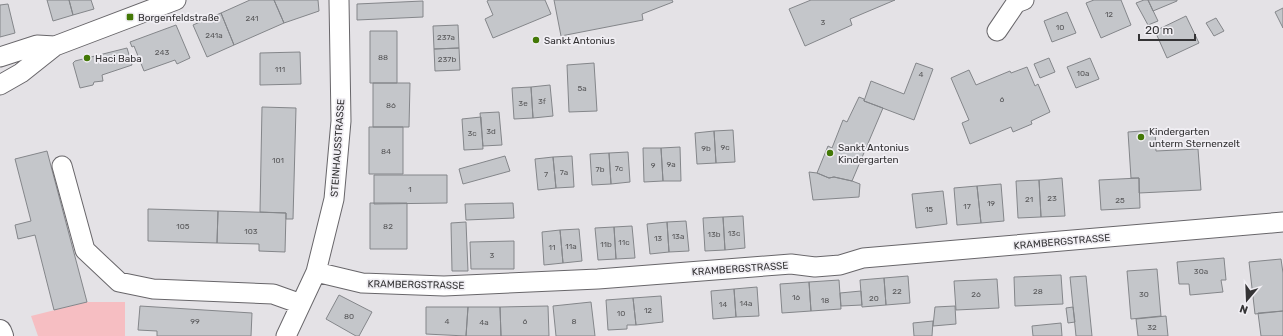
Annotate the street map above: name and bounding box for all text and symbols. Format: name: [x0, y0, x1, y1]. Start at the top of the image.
house number: 12: [1105, 10, 1113, 19]
marker: Borgenfeldstraße: [125, 12, 135, 22]
place label: Borgenfeldstraße: [138, 12, 220, 24]
house number: 241: [246, 14, 258, 23]
scale bar: [1139, 16, 1195, 42]
house number: 3: [821, 18, 826, 27]
house number: 10: [1056, 23, 1064, 32]
text: 20 m: [1145, 23, 1173, 37]
house number: 241a: [205, 31, 223, 40]
house number: 237a: [437, 33, 455, 42]
marker: Sankt Antonius: [531, 35, 541, 45]
place label: Sankt Antonius: [544, 35, 615, 47]
house number: 243: [155, 48, 169, 57]
marker: Haci Baba: [82, 53, 92, 63]
place label: Haci Baba: [95, 53, 142, 65]
house number: 88: [378, 53, 388, 62]
house number: 237b: [438, 55, 456, 64]
house number: 111: [275, 65, 285, 74]
house number: 10a: [1077, 69, 1089, 78]
house number: 4: [919, 70, 924, 79]
house number: 5a: [577, 84, 587, 93]
house number: 6: [1000, 95, 1005, 104]
house number: 3f: [538, 97, 547, 106]
street label: STEINHAUSSTRASSE: [329, 99, 347, 197]
house number: 3e: [518, 99, 528, 108]
house number: 86: [386, 101, 396, 110]
place label: Kindergarten unterm Sternenzelt: [1149, 126, 1240, 150]
house number: 3d: [486, 127, 496, 136]
house number: 3c: [467, 129, 477, 138]
marker: Kindergarten unterm Sternenzelt: [1136, 132, 1146, 142]
place label: Sankt Antonius Kindergarten: [838, 142, 909, 166]
house number: 9c: [720, 143, 730, 152]
house number: 9b: [701, 144, 711, 153]
house number: 84: [381, 147, 391, 156]
marker: Sankt Antonius Kindergarten: [825, 148, 835, 158]
house number: 101: [272, 156, 284, 165]
house number: 9a: [666, 160, 676, 169]
house number: 9: [651, 161, 656, 170]
house number: 7c: [615, 164, 624, 173]
house number: 7b: [596, 165, 605, 174]
house number: 7a: [560, 168, 568, 177]
house number: 7: [544, 170, 548, 179]
house number: 1: [408, 185, 412, 194]
house number: 23: [1047, 194, 1057, 203]
house number: 21: [1025, 195, 1033, 204]
house number: 25: [1115, 196, 1125, 205]
house number: 19: [987, 199, 995, 208]
house number: 17: [963, 202, 971, 211]
house number: 15: [925, 205, 933, 214]
house number: 105: [176, 222, 190, 231]
house number: 82: [383, 222, 393, 231]
house number: 103: [244, 227, 258, 236]
house number: 13c: [728, 229, 741, 238]
house number: 13b: [708, 230, 721, 239]
house number: 13a: [672, 232, 684, 241]
street label: KRAMBERGSTRASSE: [1013, 232, 1111, 252]
house number: 13: [654, 234, 662, 243]
house number: 11c: [618, 238, 630, 247]
house number: 11b: [600, 240, 612, 249]
house number: 11a: [565, 242, 577, 251]
house number: 11: [549, 243, 555, 252]
house number: 3: [490, 251, 495, 260]
street label: KRAMBERGSTRASSE: [691, 260, 789, 278]
house number: 30a: [1194, 267, 1208, 276]
street label: KRAMBERGSTRASSE: [367, 278, 465, 292]
north arrow: [1227, 280, 1267, 320]
house number: 22: [892, 287, 902, 296]
house number: 28: [1033, 287, 1043, 296]
house number: 26: [971, 290, 981, 299]
house number: 30: [1139, 290, 1149, 299]
house number: 16: [792, 293, 800, 302]
house number: 20: [869, 294, 879, 303]
house number: 18: [821, 296, 829, 305]
house number: 14a: [740, 299, 752, 308]
house number: 14: [719, 300, 727, 309]
text: N: [1238, 302, 1250, 316]
house number: 12: [644, 306, 652, 315]
house number: 10: [617, 309, 625, 318]
house number: 80: [344, 312, 354, 321]
house number: 99: [190, 317, 200, 326]
house number: 4: [445, 317, 450, 326]
house number: 6: [523, 317, 528, 326]
house number: 8: [571, 317, 577, 326]
house number: 4a: [479, 318, 489, 327]
house number: 32: [1147, 323, 1157, 332]

